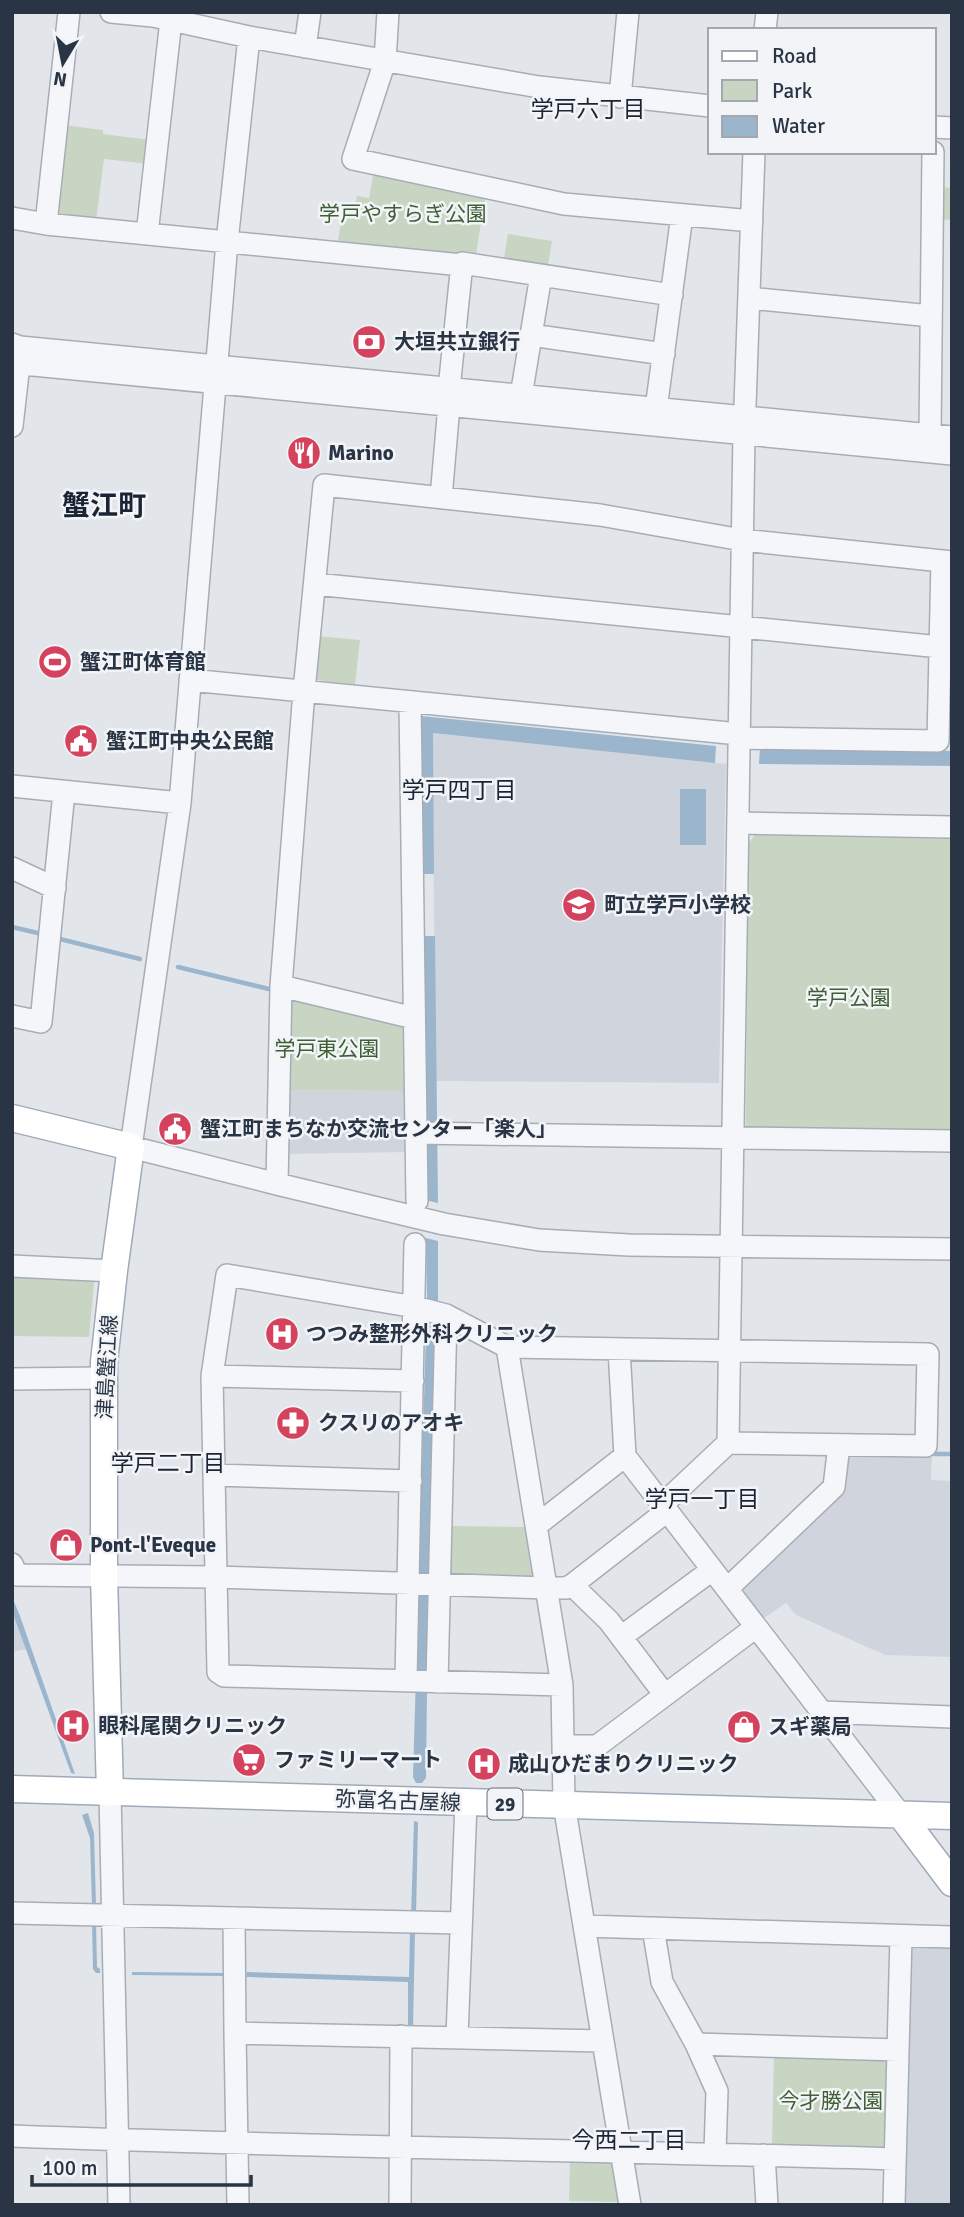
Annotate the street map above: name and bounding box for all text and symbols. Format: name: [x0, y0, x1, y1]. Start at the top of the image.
north arrow: [28, 28, 98, 98]
legend: [708, 28, 936, 154]
text: Road: [772, 43, 817, 69]
text: N: [52, 66, 69, 92]
text: Park: [772, 78, 813, 104]
district label: 学戸六丁目: [531, 95, 646, 124]
text: Water: [772, 113, 825, 139]
park label: 学戸やすらぎ公園: [319, 201, 487, 227]
bank icon: 大垣共立銀行: [350, 323, 388, 361]
place label: 大垣共立銀行: [394, 329, 520, 355]
restaurant icon: Marino: [285, 434, 323, 472]
place label: Marino: [328, 440, 394, 466]
district label: 蟹江町: [62, 489, 146, 523]
sports icon: 蟹江町体育館: [36, 643, 74, 681]
place label: 蟹江町体育館: [80, 649, 206, 675]
public building icon: 蟹江町中央公民館: [62, 722, 100, 760]
place label: 蟹江町中央公民館: [106, 728, 274, 754]
district label: 学戸四丁目: [402, 776, 517, 805]
school or university icon: 町立学戸小学校: [560, 886, 598, 924]
place label: 町立学戸小学校: [604, 892, 751, 918]
park label: 学戸公園: [807, 985, 891, 1011]
park label: 学戸東公園: [275, 1036, 380, 1062]
public building icon: 蟹江町まちなか交流センター「楽人」: [156, 1110, 194, 1148]
place label: 蟹江町まちなか交流センター「楽人」: [200, 1116, 557, 1142]
street label: 津島蟹江線: [91, 1314, 123, 1420]
hospital icon: つつみ整形外科クリニック: [263, 1315, 301, 1353]
place label: つつみ整形外科クリニック: [306, 1321, 558, 1347]
pharmacy icon: クスリのアオキ: [274, 1404, 312, 1442]
place label: クスリのアオキ: [318, 1410, 464, 1436]
district label: 学戸二丁目: [111, 1449, 226, 1478]
district label: 学戸一丁目: [645, 1485, 760, 1514]
shop icon: Pont-l'Eveque: [47, 1526, 85, 1564]
place label: Pont-l'Eveque: [90, 1532, 216, 1558]
hospital icon: 眼科尾関クリニック: [54, 1707, 92, 1745]
shop icon: スギ薬局: [725, 1708, 763, 1746]
place label: 眼科尾関クリニック: [98, 1713, 287, 1739]
place label: スギ薬局: [768, 1714, 852, 1740]
supermarket icon: ファミリーマート: [230, 1741, 268, 1779]
hospital icon: 成山ひだまりクリニック: [465, 1745, 503, 1783]
place label: ファミリーマート: [274, 1747, 442, 1773]
place label: 成山ひだまりクリニック: [508, 1751, 739, 1777]
street label: 弥富名古屋線: [335, 1786, 461, 1816]
road number: 29: [488, 1788, 522, 1820]
park label: 今才勝公園: [779, 2088, 884, 2114]
district label: 今西二丁目: [572, 2126, 687, 2155]
scale bar: [32, 2144, 250, 2188]
text: 100 m: [42, 2155, 97, 2181]

